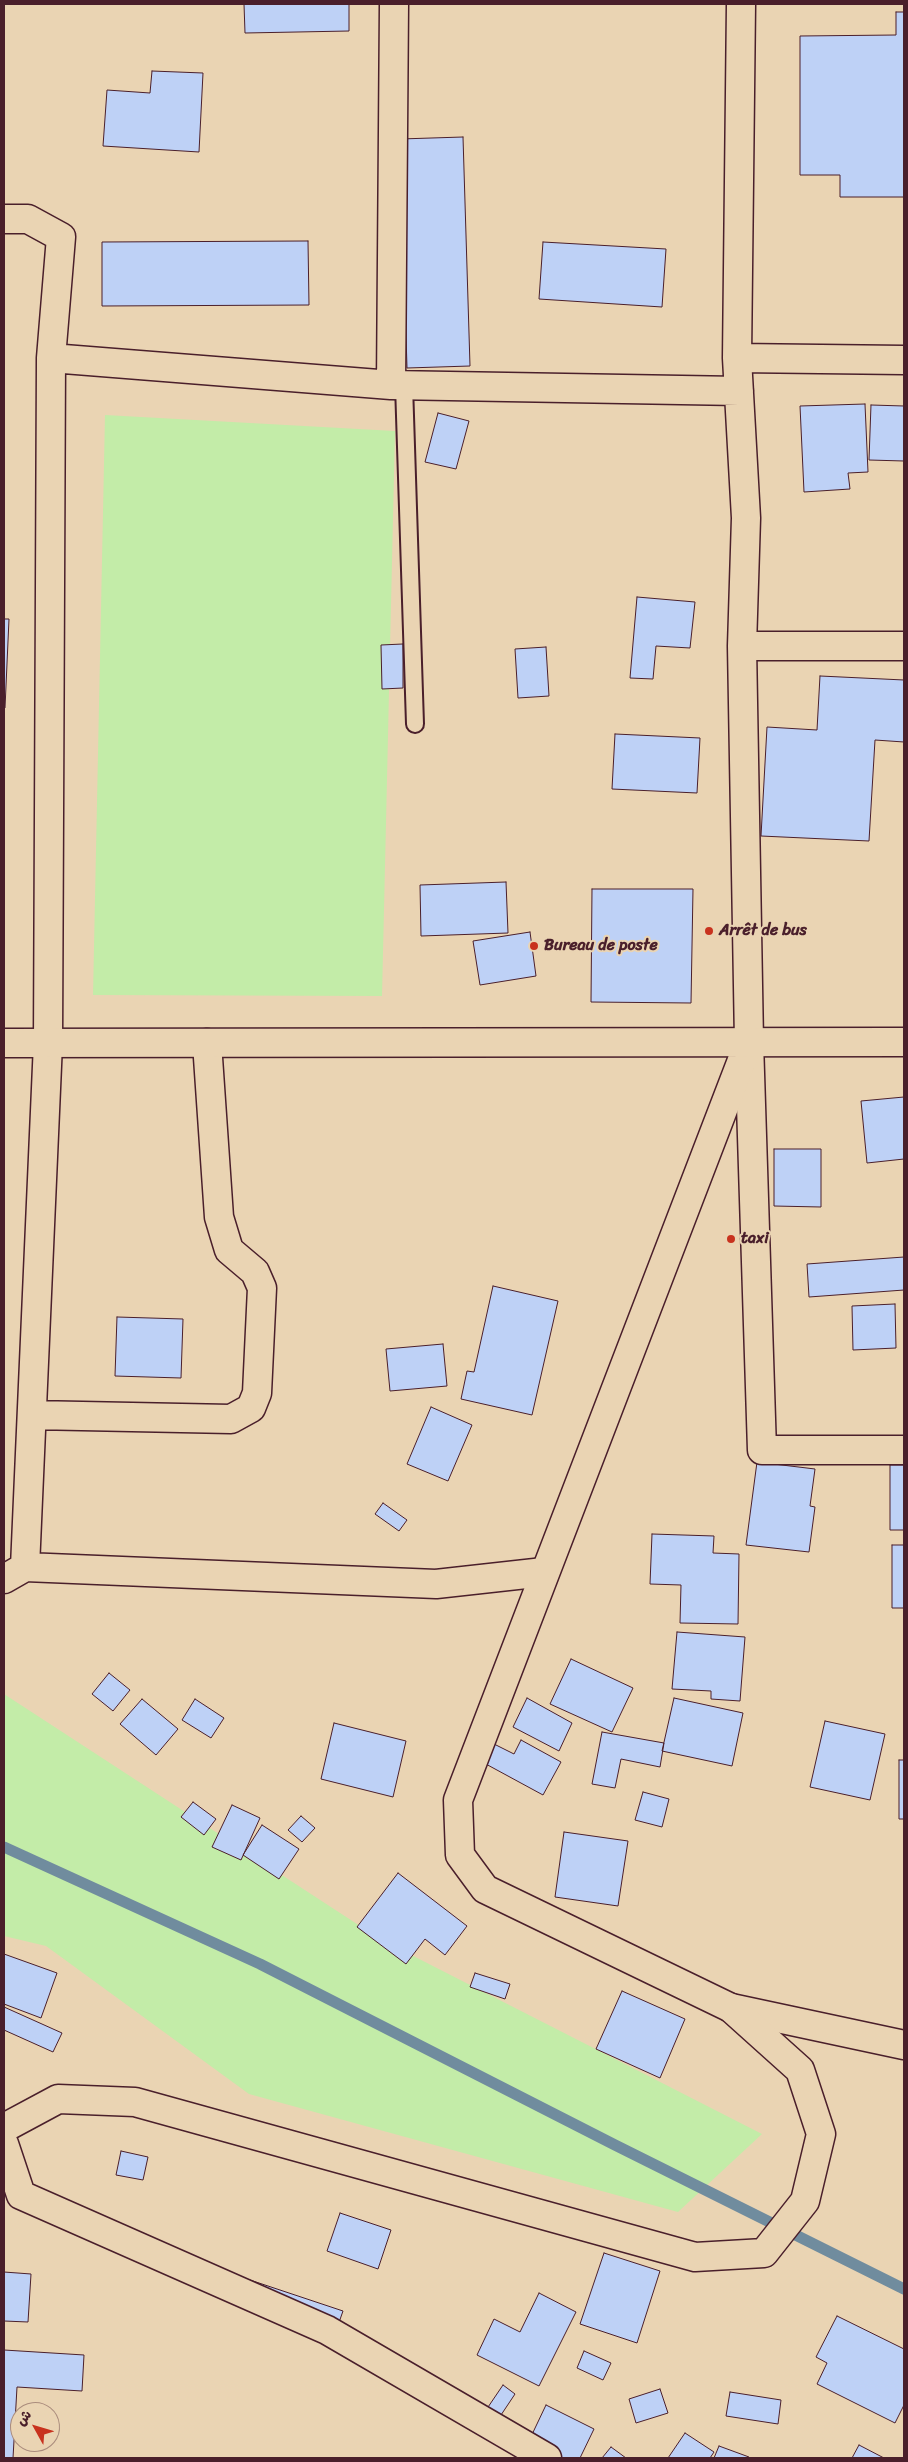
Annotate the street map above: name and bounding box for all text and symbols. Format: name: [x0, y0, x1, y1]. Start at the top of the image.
place label: Arrêt de bus: [719, 921, 807, 941]
marker: Arrêt de bus: [703, 925, 715, 937]
place label: Bureau de poste: [544, 936, 658, 956]
marker: Bureau de poste: [528, 940, 540, 952]
place label: taxi: [741, 1229, 769, 1249]
marker: taxi: [725, 1233, 737, 1245]
north arrow: [10, 2402, 60, 2452]
text: ش: [9, 2404, 38, 2432]

